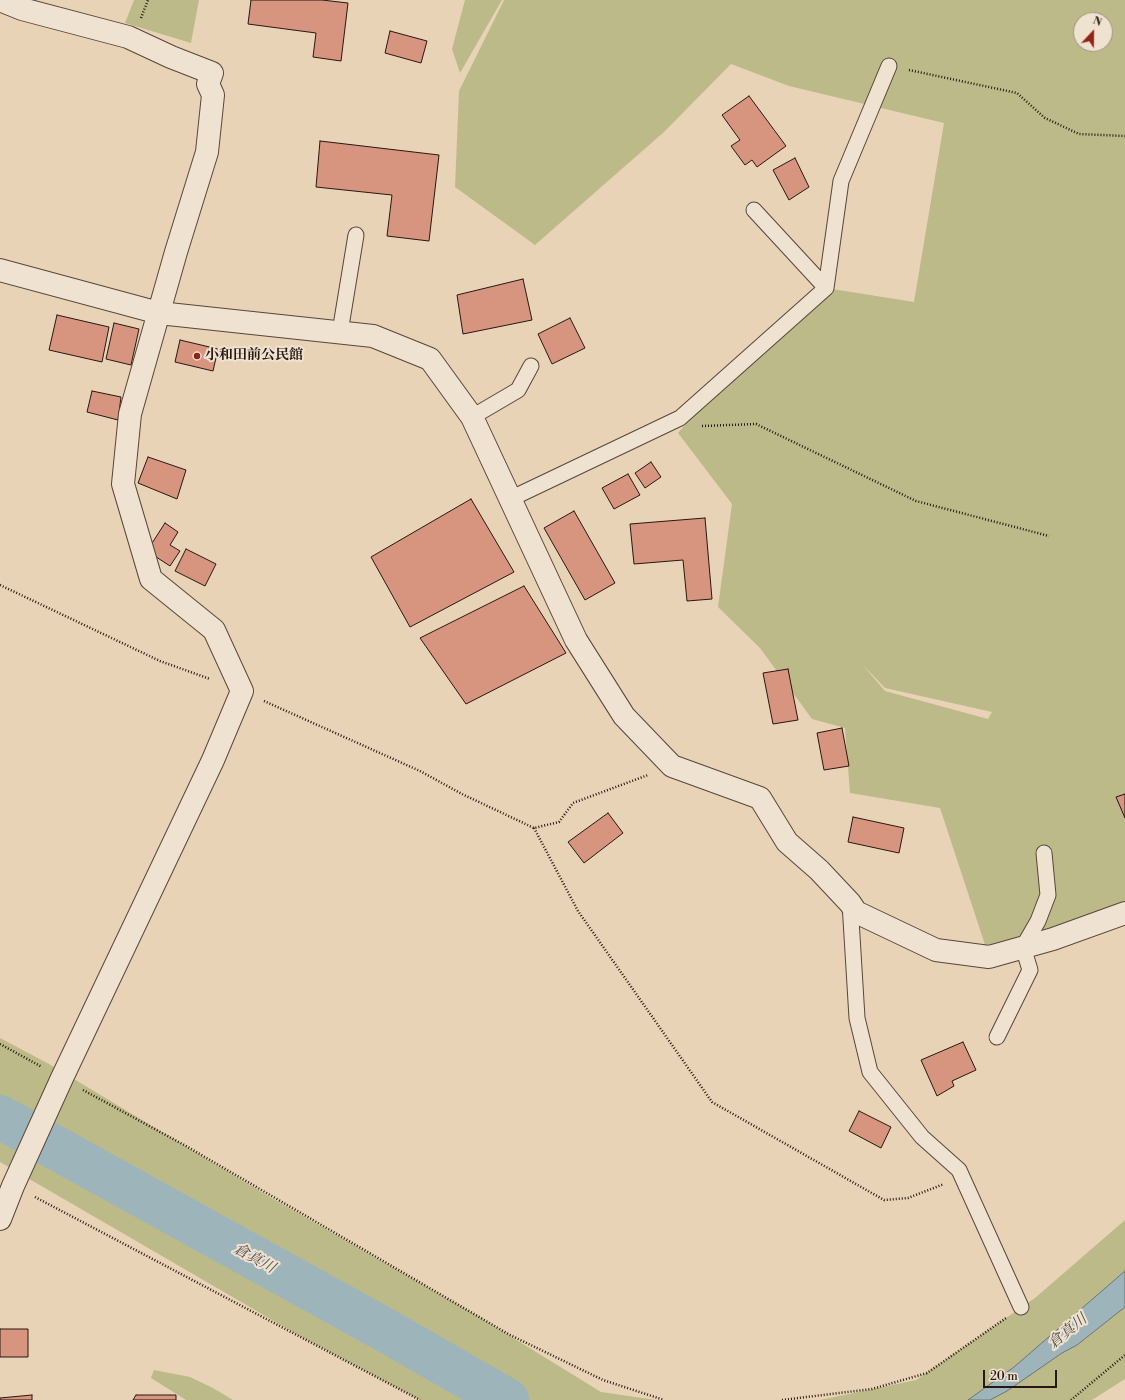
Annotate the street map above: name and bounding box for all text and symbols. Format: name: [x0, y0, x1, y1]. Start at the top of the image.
north arrow: [1073, 12, 1113, 52]
text: N: [1090, 14, 1104, 30]
place label: 小和田前公民館: [205, 348, 303, 364]
marker: 小和田前公民館: [192, 351, 202, 361]
water label: 倉真川: [230, 1240, 278, 1278]
water label: 倉真川: [1045, 1311, 1091, 1353]
scale bar: [985, 1362, 1059, 1388]
text: 20 m: [990, 1369, 1018, 1384]

